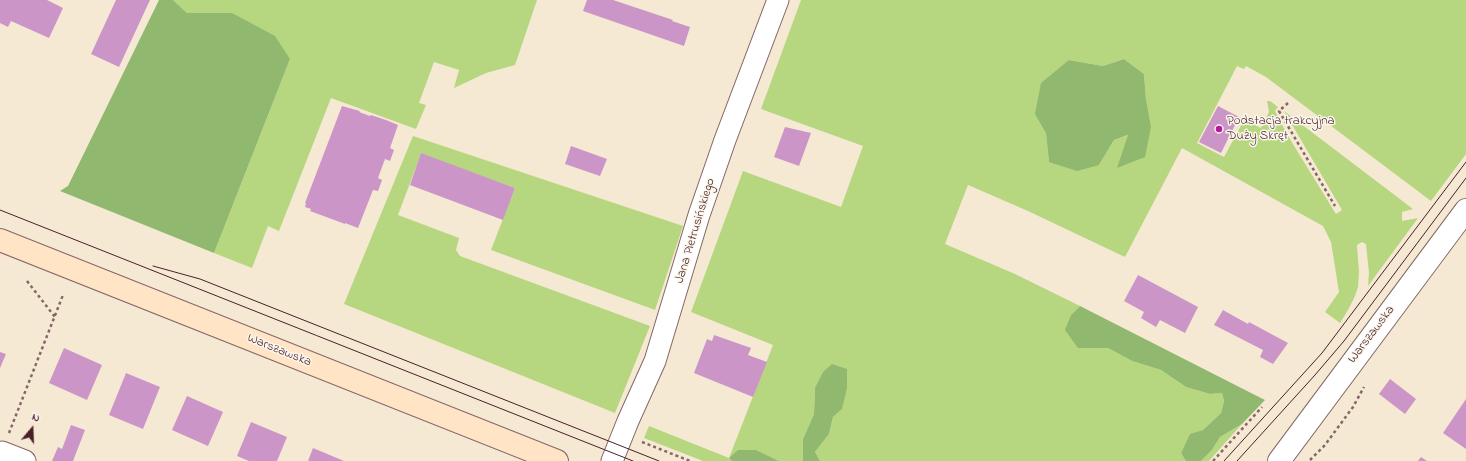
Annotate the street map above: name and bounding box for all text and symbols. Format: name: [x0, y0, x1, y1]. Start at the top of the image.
place label: Podstacja trakcyjna Duży Skręt: [1227, 114, 1335, 145]
marker: Podstacja trakcyjna Duży Skręt: [1214, 124, 1224, 134]
street label: Jana Pietrusińskiego: [673, 177, 719, 285]
street label: Warszawska: [1345, 303, 1399, 367]
street label: Warszawska: [245, 331, 313, 371]
north arrow: [12, 409, 52, 449]
text: N: [30, 409, 42, 426]

